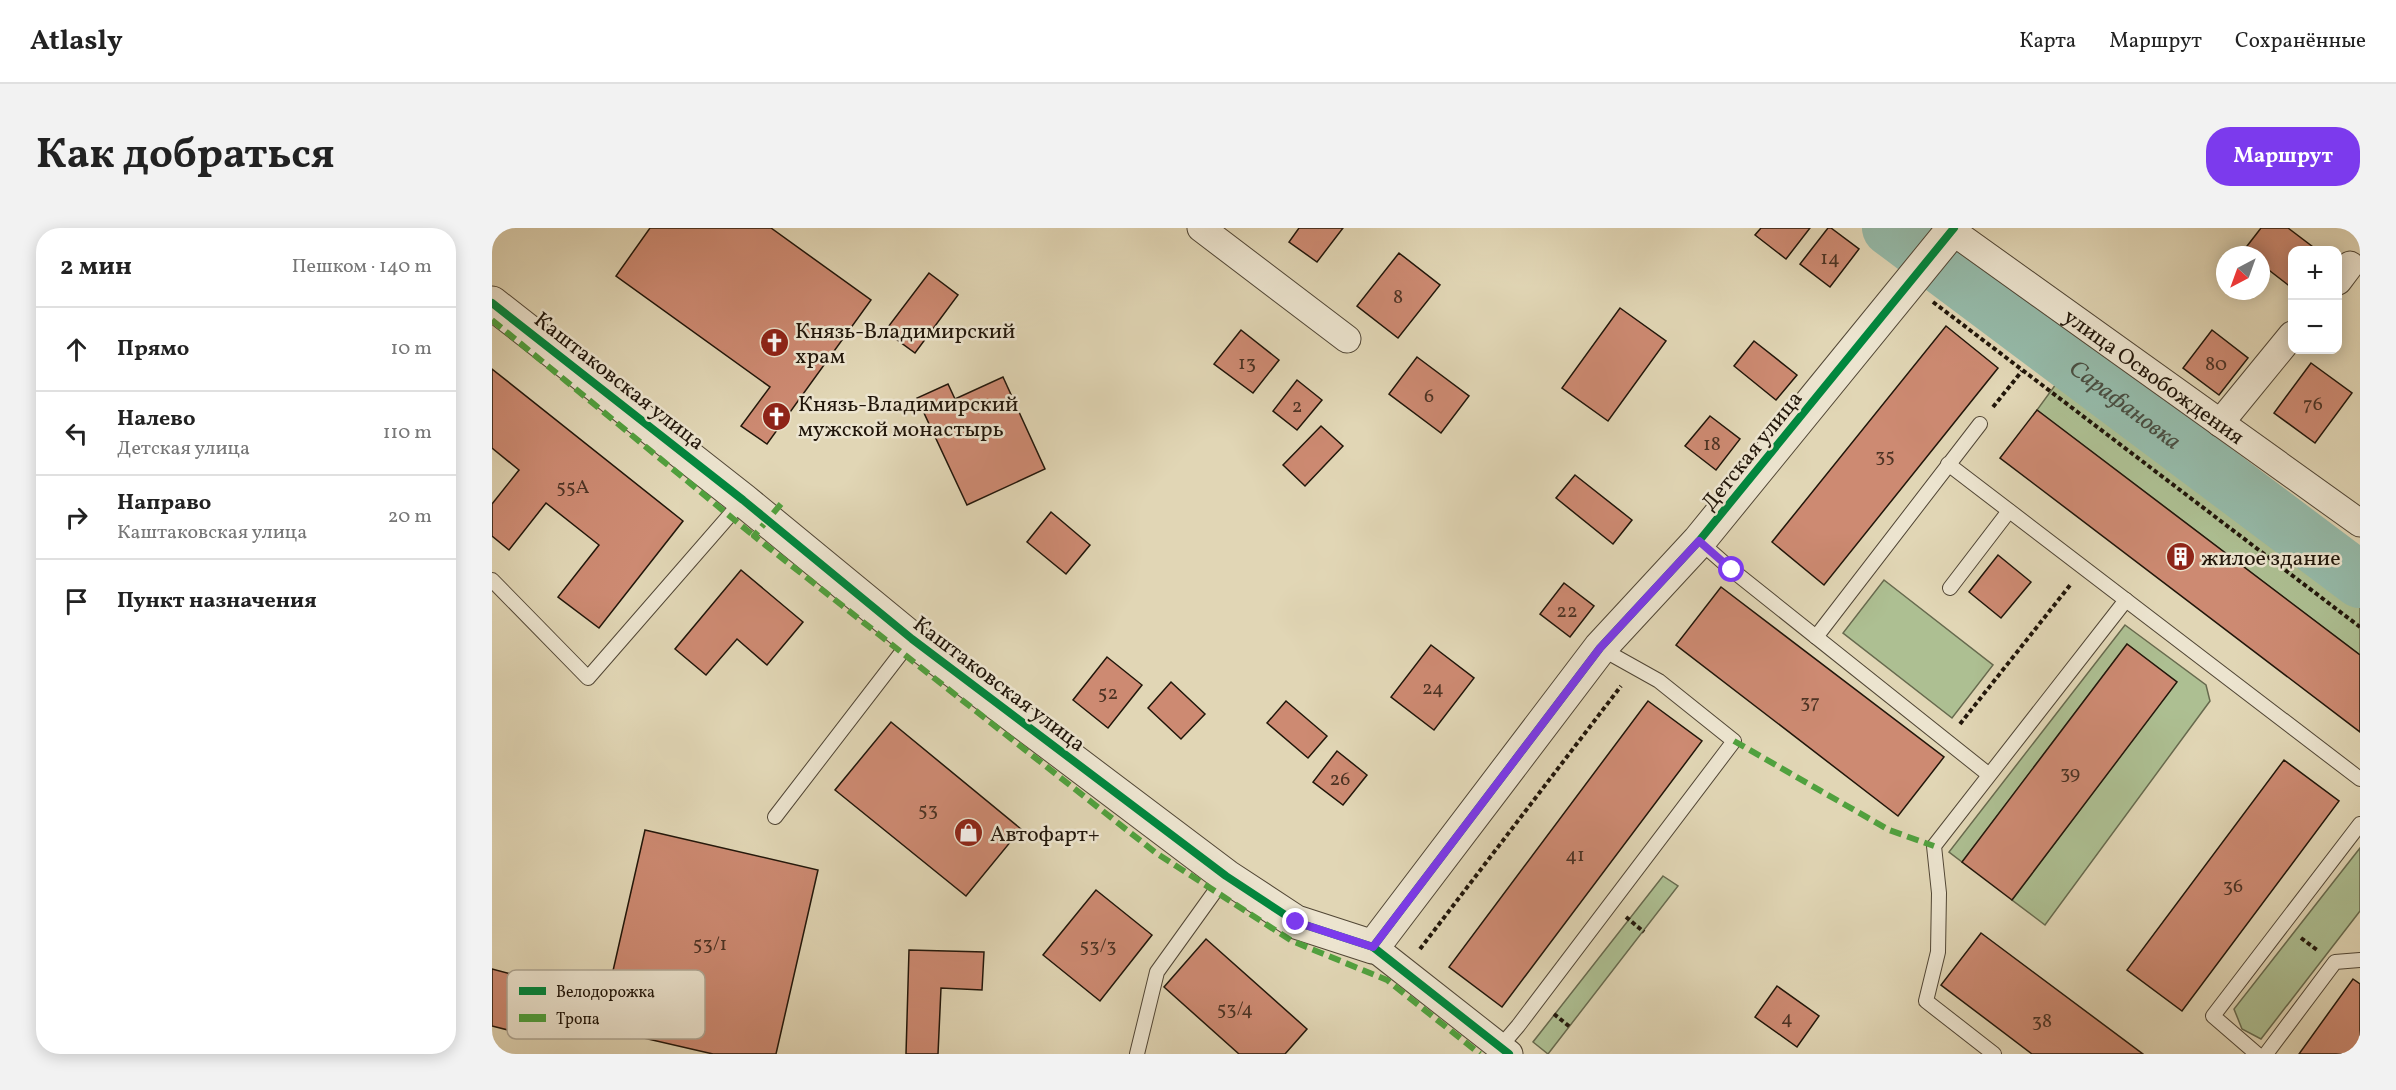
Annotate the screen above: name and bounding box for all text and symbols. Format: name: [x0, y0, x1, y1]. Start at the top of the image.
text: Atlasly: [30, 22, 123, 61]
text: Карта: [2019, 27, 2076, 56]
text: Маршрут: [2109, 27, 2202, 56]
text: Сохранённые: [2235, 27, 2366, 56]
text: Как добраться: [36, 127, 335, 186]
button: Маршрут: [2206, 127, 2360, 186]
house number: 14: [1820, 245, 1840, 273]
north arrow: [2216, 246, 2270, 300]
map controls: [2288, 246, 2342, 354]
button: +: [2288, 246, 2342, 300]
text: 2 мин: [60, 249, 132, 285]
text: Пешком · 140 m: [292, 253, 432, 281]
house number: 8: [1393, 284, 1403, 312]
button: −: [2288, 300, 2342, 354]
street label: улица Освобождения: [2056, 302, 2250, 453]
street label: Каштаковская улица: [526, 305, 710, 459]
place label: Князь-Владимирский храм: [795, 317, 1016, 373]
church icon: Князь-Владимирский храм: [758, 327, 790, 359]
icon: ahead: [60, 333, 93, 366]
text: Прямо: [117, 334, 189, 365]
text: 10 m: [391, 335, 432, 363]
house number: 13: [1238, 350, 1256, 378]
house number: 80: [2205, 351, 2227, 379]
water label: Сарафановка: [2061, 352, 2187, 459]
house number: 6: [1424, 383, 1434, 411]
street label: Детская улица: [1695, 385, 1811, 518]
place label: Князь-Владимирский мужской монастырь: [798, 390, 1019, 446]
house number: 76: [2303, 391, 2323, 419]
house number: 2: [1292, 393, 1302, 421]
church icon: Князь-Владимирский мужской монастырь: [761, 400, 793, 432]
text: Налево: [117, 404, 196, 435]
icon: left: [60, 417, 93, 450]
text: 110 m: [383, 419, 432, 447]
house number: 18: [1703, 431, 1721, 459]
text: Детская улица: [117, 435, 250, 463]
house number: 35: [1875, 443, 1895, 471]
house number: 55А: [556, 474, 590, 502]
text: Направо: [117, 488, 211, 519]
icon: right: [60, 501, 93, 534]
text: 20 m: [388, 503, 432, 531]
text: Каштаковская улица: [117, 519, 307, 547]
building icon: жилое здание: [2164, 541, 2196, 573]
place label: жилое здание: [2201, 544, 2341, 575]
route start: [1718, 556, 1744, 582]
icon: arrive: [60, 585, 93, 618]
text: Пункт назначения: [117, 586, 317, 617]
house number: 22: [1556, 598, 1578, 626]
street label: Каштаковская улица: [906, 610, 1091, 760]
house number: 24: [1422, 675, 1444, 703]
house number: 52: [1098, 680, 1118, 708]
house number: 37: [1800, 689, 1820, 717]
house number: 39: [2060, 760, 2080, 788]
house number: 26: [1330, 766, 1350, 794]
house number: 53: [918, 797, 938, 825]
shop icon: Автофарт+: [953, 817, 985, 849]
place label: Автофарт+: [990, 820, 1100, 851]
house number: 41: [1565, 842, 1585, 870]
house number: 36: [2223, 873, 2243, 901]
route end: [1282, 908, 1308, 934]
house number: 53/1: [693, 931, 727, 959]
house number: 53/3: [1080, 933, 1116, 961]
legend: [507, 970, 705, 1039]
text: Велодорожка: [556, 982, 655, 1004]
house number: 53/4: [1217, 996, 1253, 1024]
house number: 4: [1781, 1005, 1793, 1033]
house number: 38: [2032, 1008, 2052, 1036]
text: Тропа: [556, 1009, 600, 1031]

